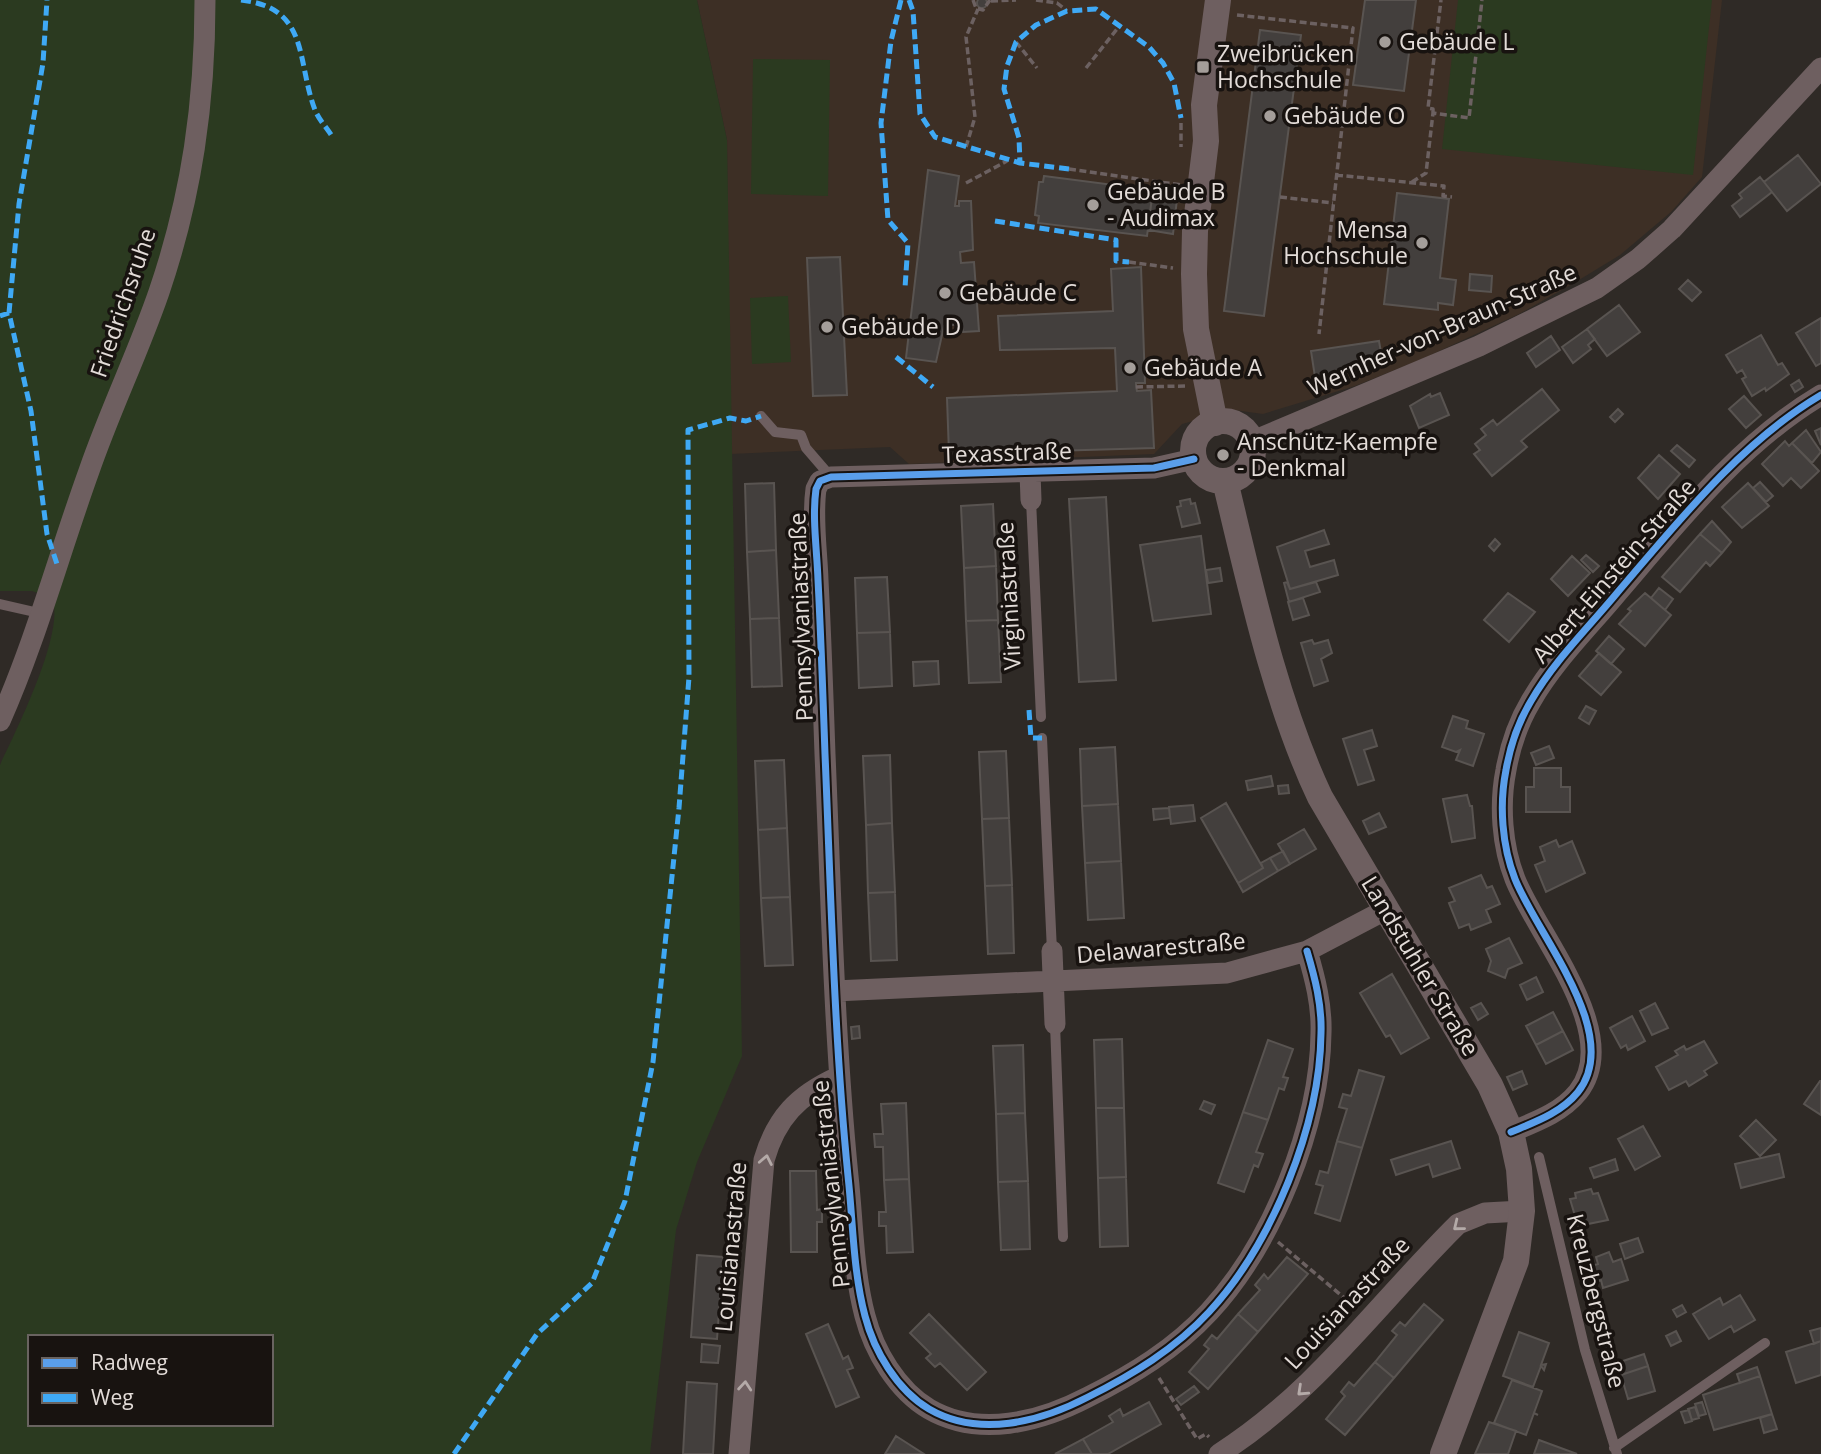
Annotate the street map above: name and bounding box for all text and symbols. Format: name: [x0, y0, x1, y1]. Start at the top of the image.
place label: Gebäude L: [1399, 25, 1515, 57]
marker: Gebäude L: [1377, 34, 1393, 50]
place label: Zweibrücken Hochschule: [1217, 37, 1354, 95]
marker: Zweibrücken Hochschule: [1195, 59, 1211, 75]
place label: Gebäude O: [1284, 99, 1405, 131]
marker: Gebäude O: [1262, 108, 1278, 124]
place label: Gebäude B - Audimax: [1107, 175, 1225, 233]
marker: Gebäude B - Audimax: [1085, 197, 1101, 213]
place label: Mensa Hochschule: [1283, 213, 1408, 271]
street label: Friedrichsruhe: [82, 224, 163, 382]
marker: Mensa Hochschule: [1414, 235, 1430, 251]
street label: Wernher-von-Braun-Straße: [1302, 255, 1581, 403]
place label: Gebäude C: [959, 276, 1077, 308]
marker: Gebäude C: [937, 285, 953, 301]
place label: Gebäude D: [841, 310, 961, 342]
marker: Gebäude D: [819, 319, 835, 335]
place label: Gebäude A: [1144, 351, 1263, 383]
marker: Gebäude A: [1122, 360, 1138, 376]
place label: Anschütz-Kaempfe - Denkmal: [1237, 425, 1438, 483]
street label: Texasstraße: [941, 434, 1072, 470]
marker: Anschütz-Kaempfe - Denkmal: [1215, 447, 1231, 463]
street label: Albert-Einstein-Straße: [1524, 471, 1702, 669]
street label: Pennsylvaniastraße: [780, 512, 820, 722]
street label: Virginiastraße: [988, 521, 1028, 671]
street label: Landstuhler Straße: [1354, 870, 1487, 1061]
street label: Delawarestraße: [1075, 924, 1247, 970]
street label: Pennsylvaniastraße: [803, 1079, 857, 1290]
one-way arrow: [757, 1154, 772, 1166]
street label: Louisianastraße: [707, 1160, 753, 1333]
street label: Kreuzbergstraße: [1560, 1210, 1634, 1391]
one-way arrow: [1453, 1218, 1466, 1231]
street label: Louisianastraße: [1276, 1229, 1416, 1376]
legend: [28, 1335, 273, 1426]
text: Radweg: [91, 1348, 168, 1376]
one-way arrow: [737, 1380, 752, 1391]
text: Weg: [91, 1383, 134, 1411]
one-way arrow: [1297, 1383, 1310, 1396]

